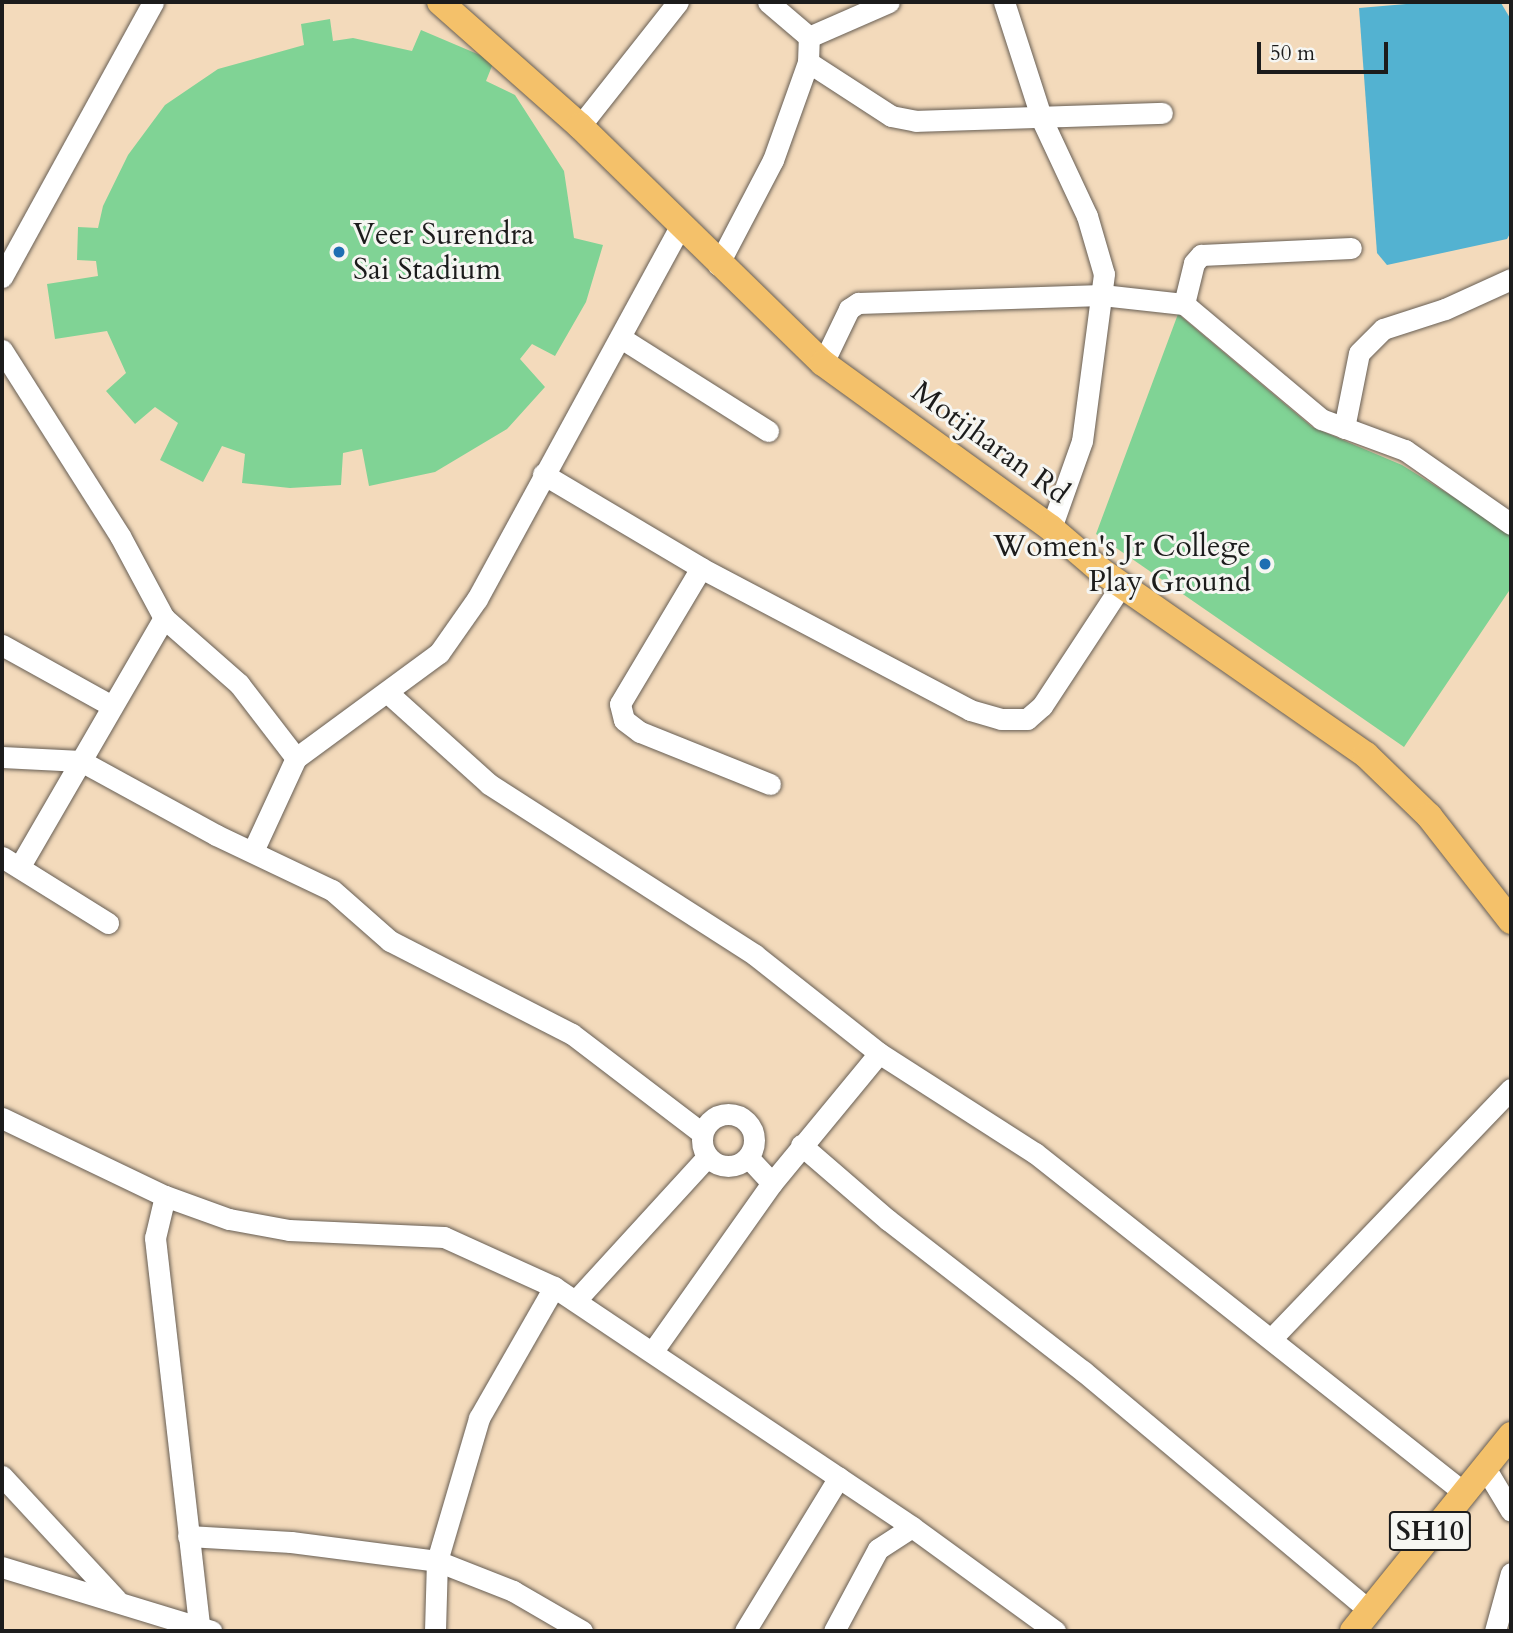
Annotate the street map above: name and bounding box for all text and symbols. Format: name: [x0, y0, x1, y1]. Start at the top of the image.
scale bar: [1261, 28, 1392, 72]
text: 50 m: [1270, 39, 1315, 68]
place label: Veer Surendra Sai Stadium: [353, 217, 534, 288]
marker: Veer Surendra Sai Stadium: [331, 244, 347, 260]
street label: Motijharan Rd: [904, 374, 1076, 512]
place label: Women's Jr College Play Ground: [993, 529, 1251, 600]
marker: Women's Jr College Play Ground: [1257, 556, 1273, 572]
road number: SH10: [1388, 1506, 1472, 1556]

